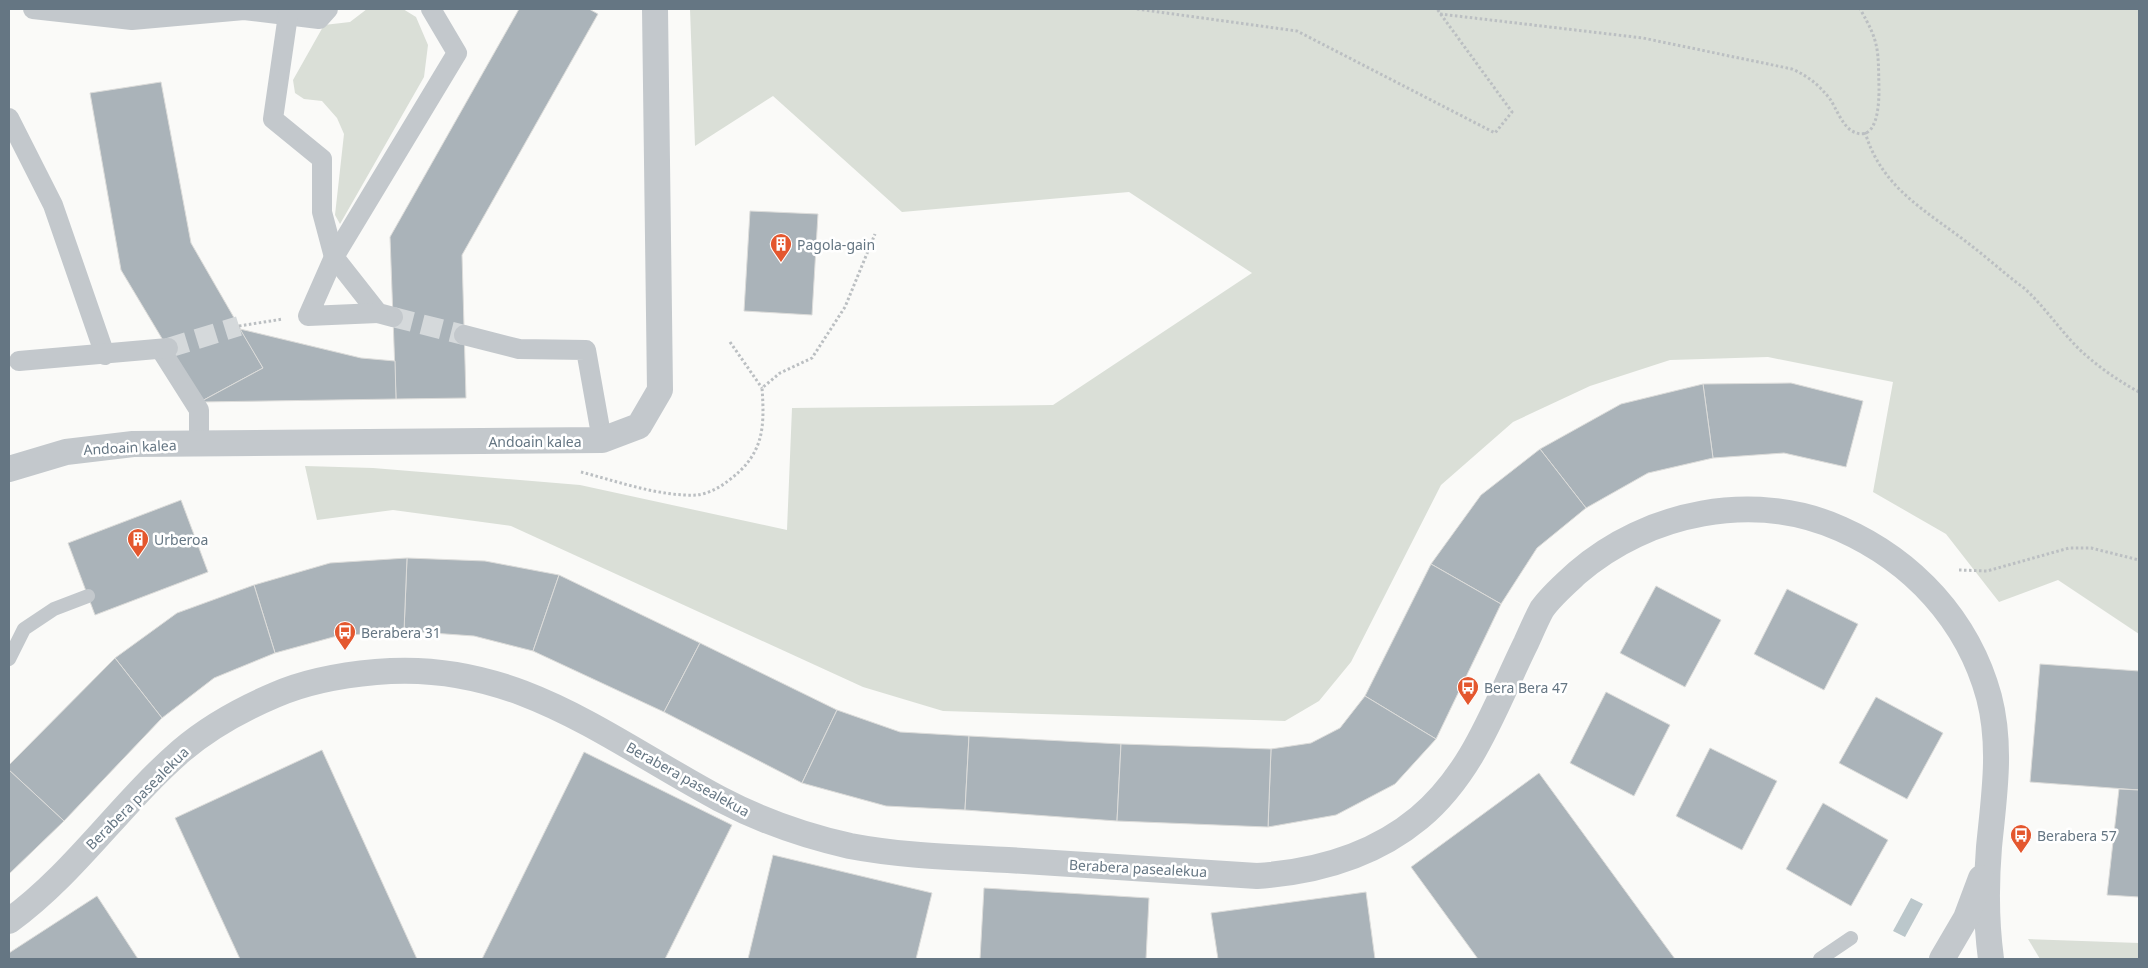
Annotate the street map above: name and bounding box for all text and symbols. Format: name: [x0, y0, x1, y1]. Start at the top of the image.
building icon: Pagola-gain: [769, 232, 793, 263]
place label: Pagola-gain: [797, 235, 875, 254]
street label: Andoain kalea: [488, 432, 582, 451]
street label: Andoain kalea: [83, 435, 177, 459]
building icon: Urberoa: [126, 527, 150, 558]
place label: Urberoa: [154, 530, 208, 549]
bus stop icon: Berabera 31: [333, 620, 357, 651]
place label: Berabera 31: [361, 623, 441, 642]
bus stop icon: Bera Bera 47: [1456, 675, 1480, 706]
place label: Bera Bera 47: [1484, 678, 1568, 697]
street label: Berabera pasealekua: [623, 737, 753, 821]
street label: Berabera pasealekua: [81, 742, 193, 854]
bus stop icon: Berabera 57: [2009, 823, 2033, 854]
place label: Berabera 57: [2037, 826, 2117, 845]
street label: Berabera pasealekua: [1068, 855, 1208, 881]

